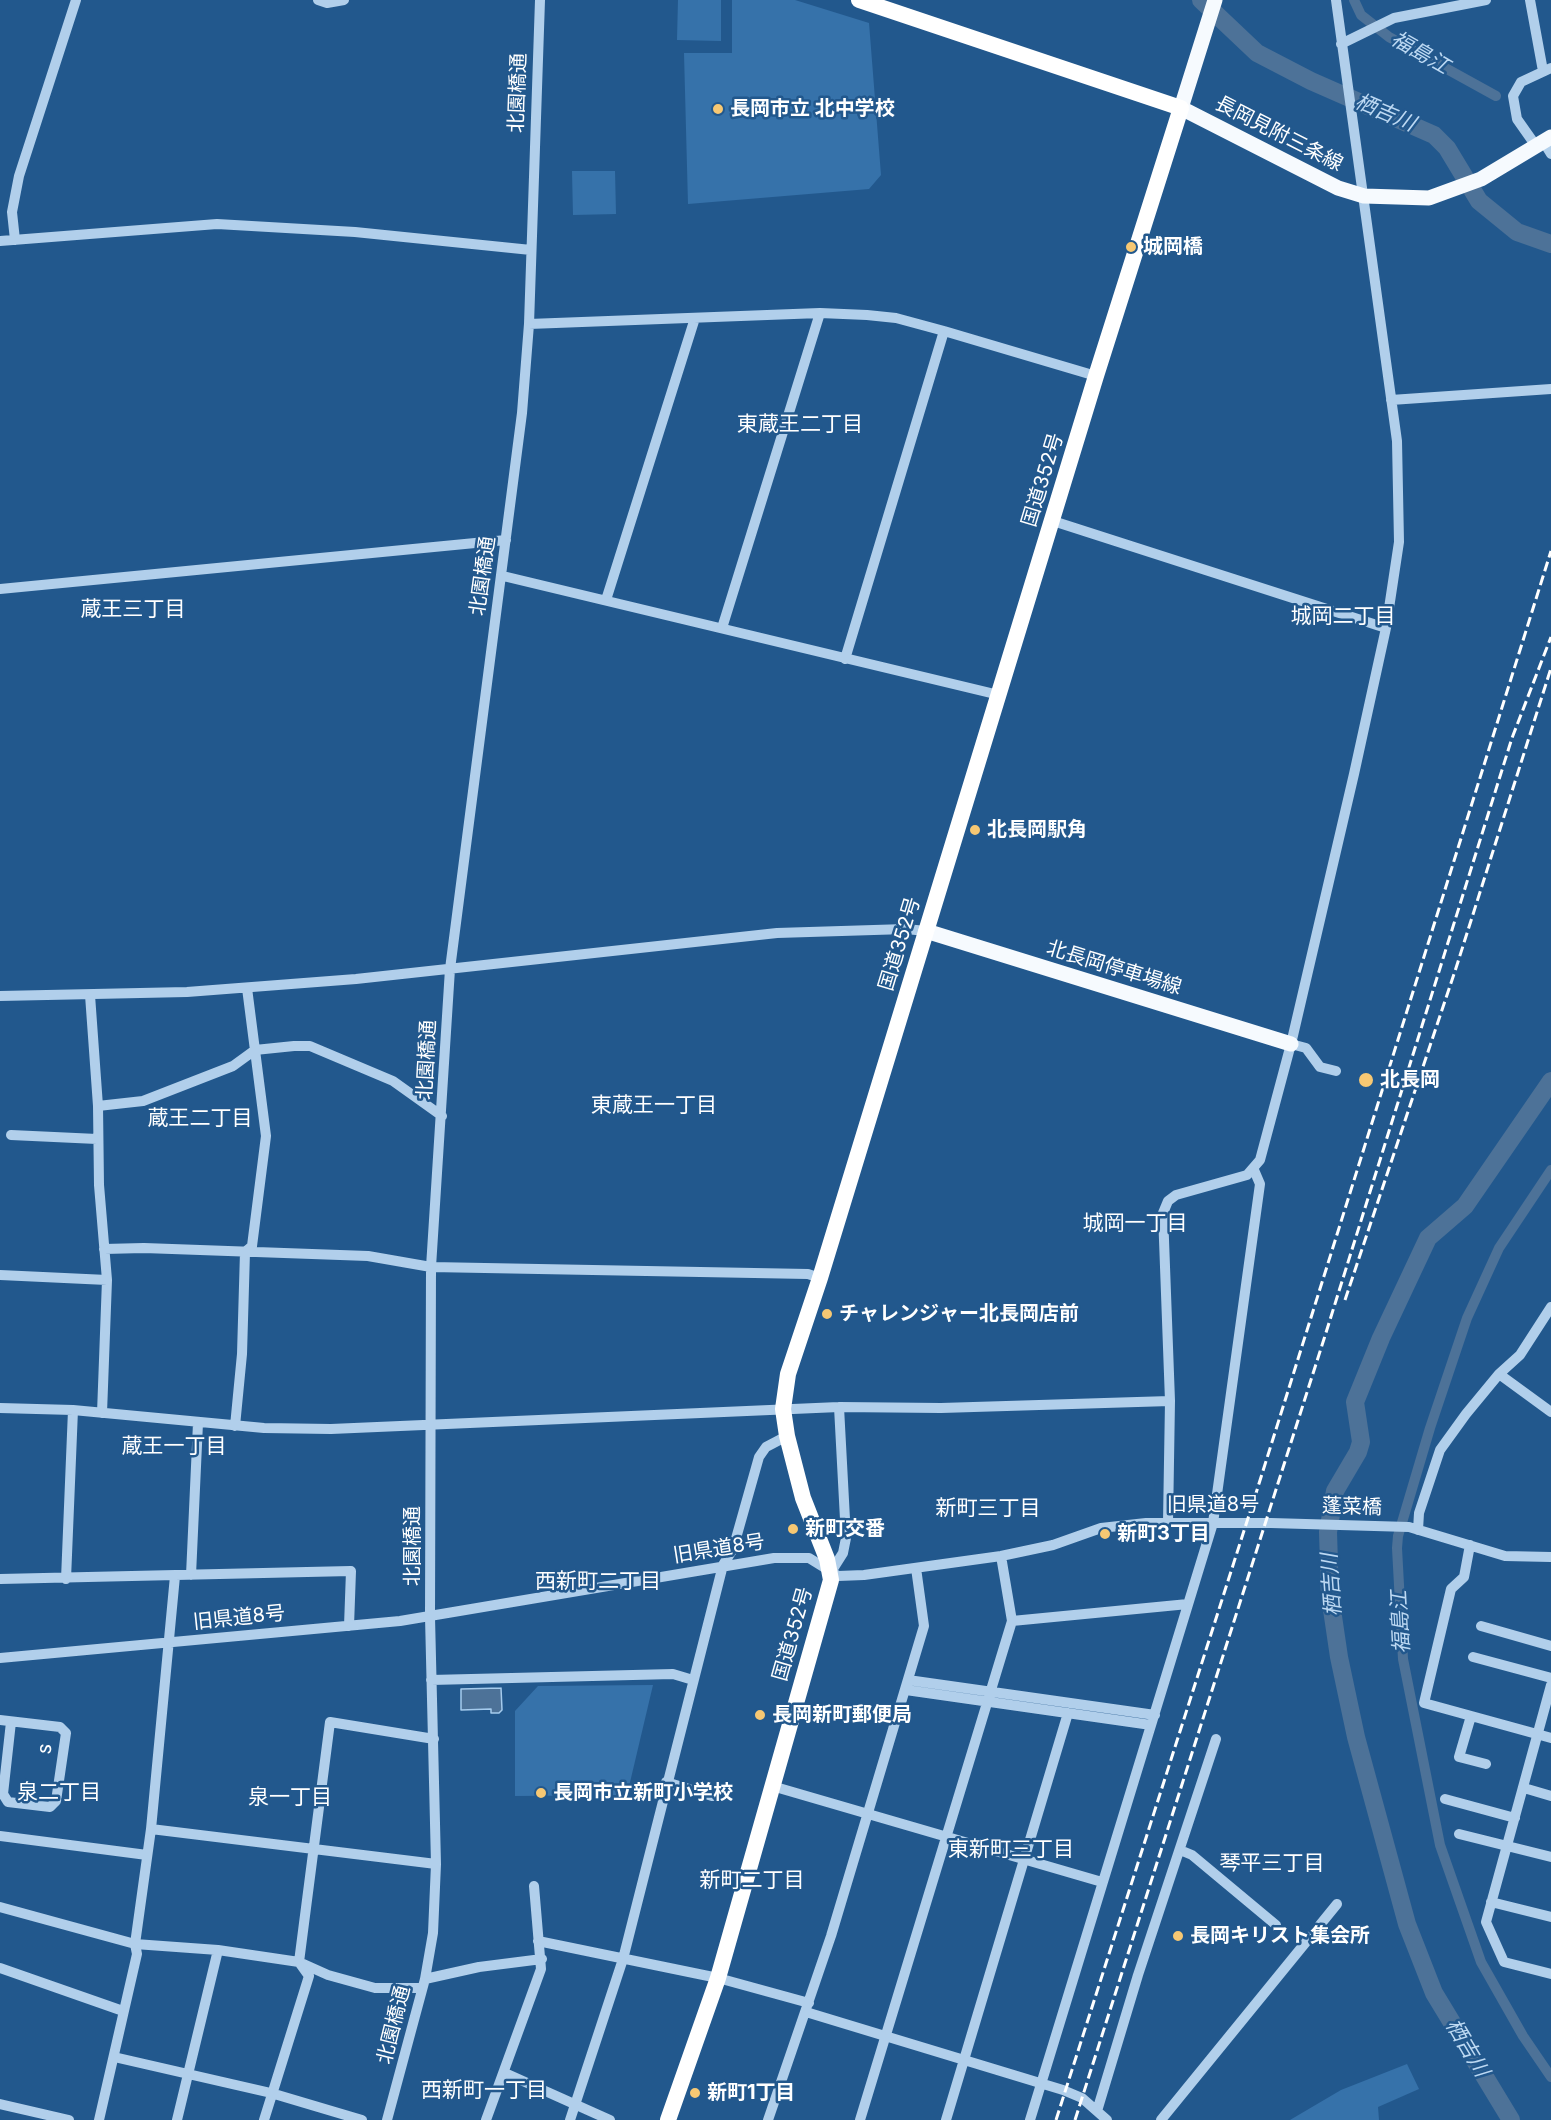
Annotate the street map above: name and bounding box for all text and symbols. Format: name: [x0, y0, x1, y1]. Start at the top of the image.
water label: 福島江: [1386, 26, 1454, 80]
street label: 北園橋通: [505, 53, 531, 133]
water label: 栖吉川: [1351, 89, 1419, 137]
street label: 長岡見附三条線: [1211, 92, 1347, 176]
place label: 長岡市立 北中学校: [730, 97, 895, 121]
marker: 長岡市立 北中学校: [711, 102, 725, 116]
place label: 城岡橋: [1143, 235, 1203, 259]
marker: 城岡橋: [1124, 240, 1138, 254]
district label: 東蔵王二丁目: [737, 412, 863, 438]
street label: 国道352号: [1017, 430, 1069, 530]
street label: 北園橋通: [466, 535, 500, 617]
district label: 蔵王三丁目: [81, 597, 185, 623]
district label: 城岡二丁目: [1291, 604, 1395, 630]
place label: 北長岡駅角: [987, 818, 1087, 842]
marker: 北長岡駅角: [968, 823, 982, 837]
street label: 国道352号: [874, 894, 926, 994]
street label: 北長岡停車場線: [1044, 936, 1184, 1000]
street label: 北園橋通: [413, 1019, 441, 1101]
place label: 北長岡: [1380, 1068, 1440, 1092]
marker: 北長岡: [1357, 1071, 1375, 1089]
district label: 東蔵王一丁目: [591, 1093, 717, 1119]
district label: 蔵王二丁目: [148, 1106, 252, 1132]
district label: 城岡一丁目: [1083, 1211, 1187, 1237]
place label: チャレンジャー北長岡店前: [839, 1302, 1079, 1326]
marker: チャレンジャー北長岡店前: [820, 1307, 834, 1321]
district label: 蔵王一丁目: [122, 1434, 226, 1460]
street label: 旧県道8号: [1167, 1493, 1259, 1517]
street label: 蓬菜橋: [1322, 1494, 1382, 1520]
district label: 新町三丁目: [936, 1496, 1040, 1522]
street label: 北園橋通: [401, 1506, 425, 1586]
place label: 新町交番: [805, 1517, 885, 1541]
marker: 新町交番: [786, 1522, 800, 1536]
place label: 新町3丁目: [1117, 1522, 1210, 1546]
marker: 新町3丁目: [1098, 1527, 1112, 1541]
street label: 旧県道8号: [672, 1530, 766, 1568]
water label: 栖吉川: [1317, 1553, 1347, 1617]
district label: 西新町二丁目: [535, 1569, 661, 1595]
street label: 国道352号: [768, 1584, 818, 1684]
water label: 福島江: [1387, 1590, 1415, 1654]
street label: 旧県道8号: [192, 1601, 286, 1635]
place label: 長岡新町郵便局: [772, 1703, 912, 1727]
marker: 長岡新町郵便局: [753, 1708, 767, 1722]
street label: s: [32, 1742, 58, 1756]
district label: 泉二丁目: [17, 1780, 101, 1806]
place label: 長岡市立新町小学校: [553, 1781, 733, 1805]
district label: 泉一丁目: [248, 1785, 332, 1811]
marker: 長岡市立新町小学校: [534, 1786, 548, 1800]
district label: 東新町三丁目: [948, 1837, 1074, 1863]
district label: 琴平三丁目: [1220, 1851, 1324, 1877]
district label: 新町二丁目: [700, 1868, 804, 1894]
place label: 長岡キリスト集会所: [1190, 1924, 1370, 1948]
marker: 長岡キリスト集会所: [1171, 1929, 1185, 1943]
street label: 北園橋通: [373, 1983, 415, 2067]
water label: 栖吉川: [1440, 2015, 1494, 2081]
district label: 西新町一丁目: [421, 2078, 547, 2104]
place label: 新町1丁目: [707, 2081, 796, 2105]
marker: 新町1丁目: [688, 2086, 702, 2100]

